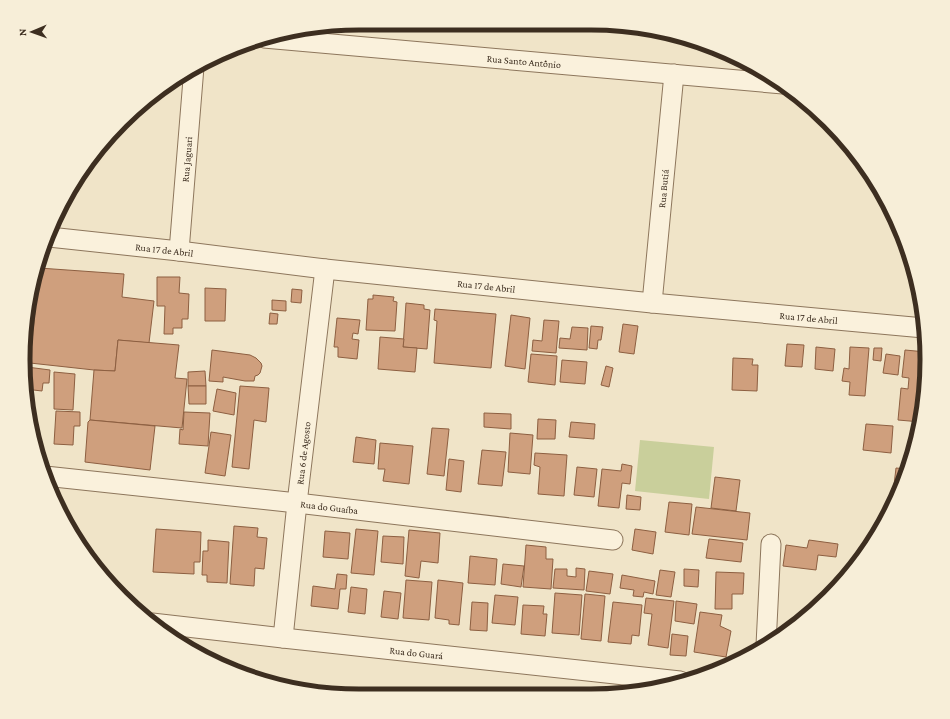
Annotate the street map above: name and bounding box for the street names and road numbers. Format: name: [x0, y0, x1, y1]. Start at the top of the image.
street label: Rua Santo Antônio: [486, 53, 561, 70]
street label: Rua Jaguari: [180, 136, 194, 183]
street label: Rua Butiá: [656, 168, 671, 208]
street label: Rua 17 de Abril: [135, 241, 194, 259]
street label: Rua 17 de Abril: [457, 278, 516, 295]
street label: Rua 17 de Abril: [779, 310, 839, 326]
street label: Rua 6 de Agosto: [294, 421, 313, 485]
street label: Rua do Guaíba: [300, 498, 359, 516]
street label: Rua do Guará: [389, 645, 444, 661]

